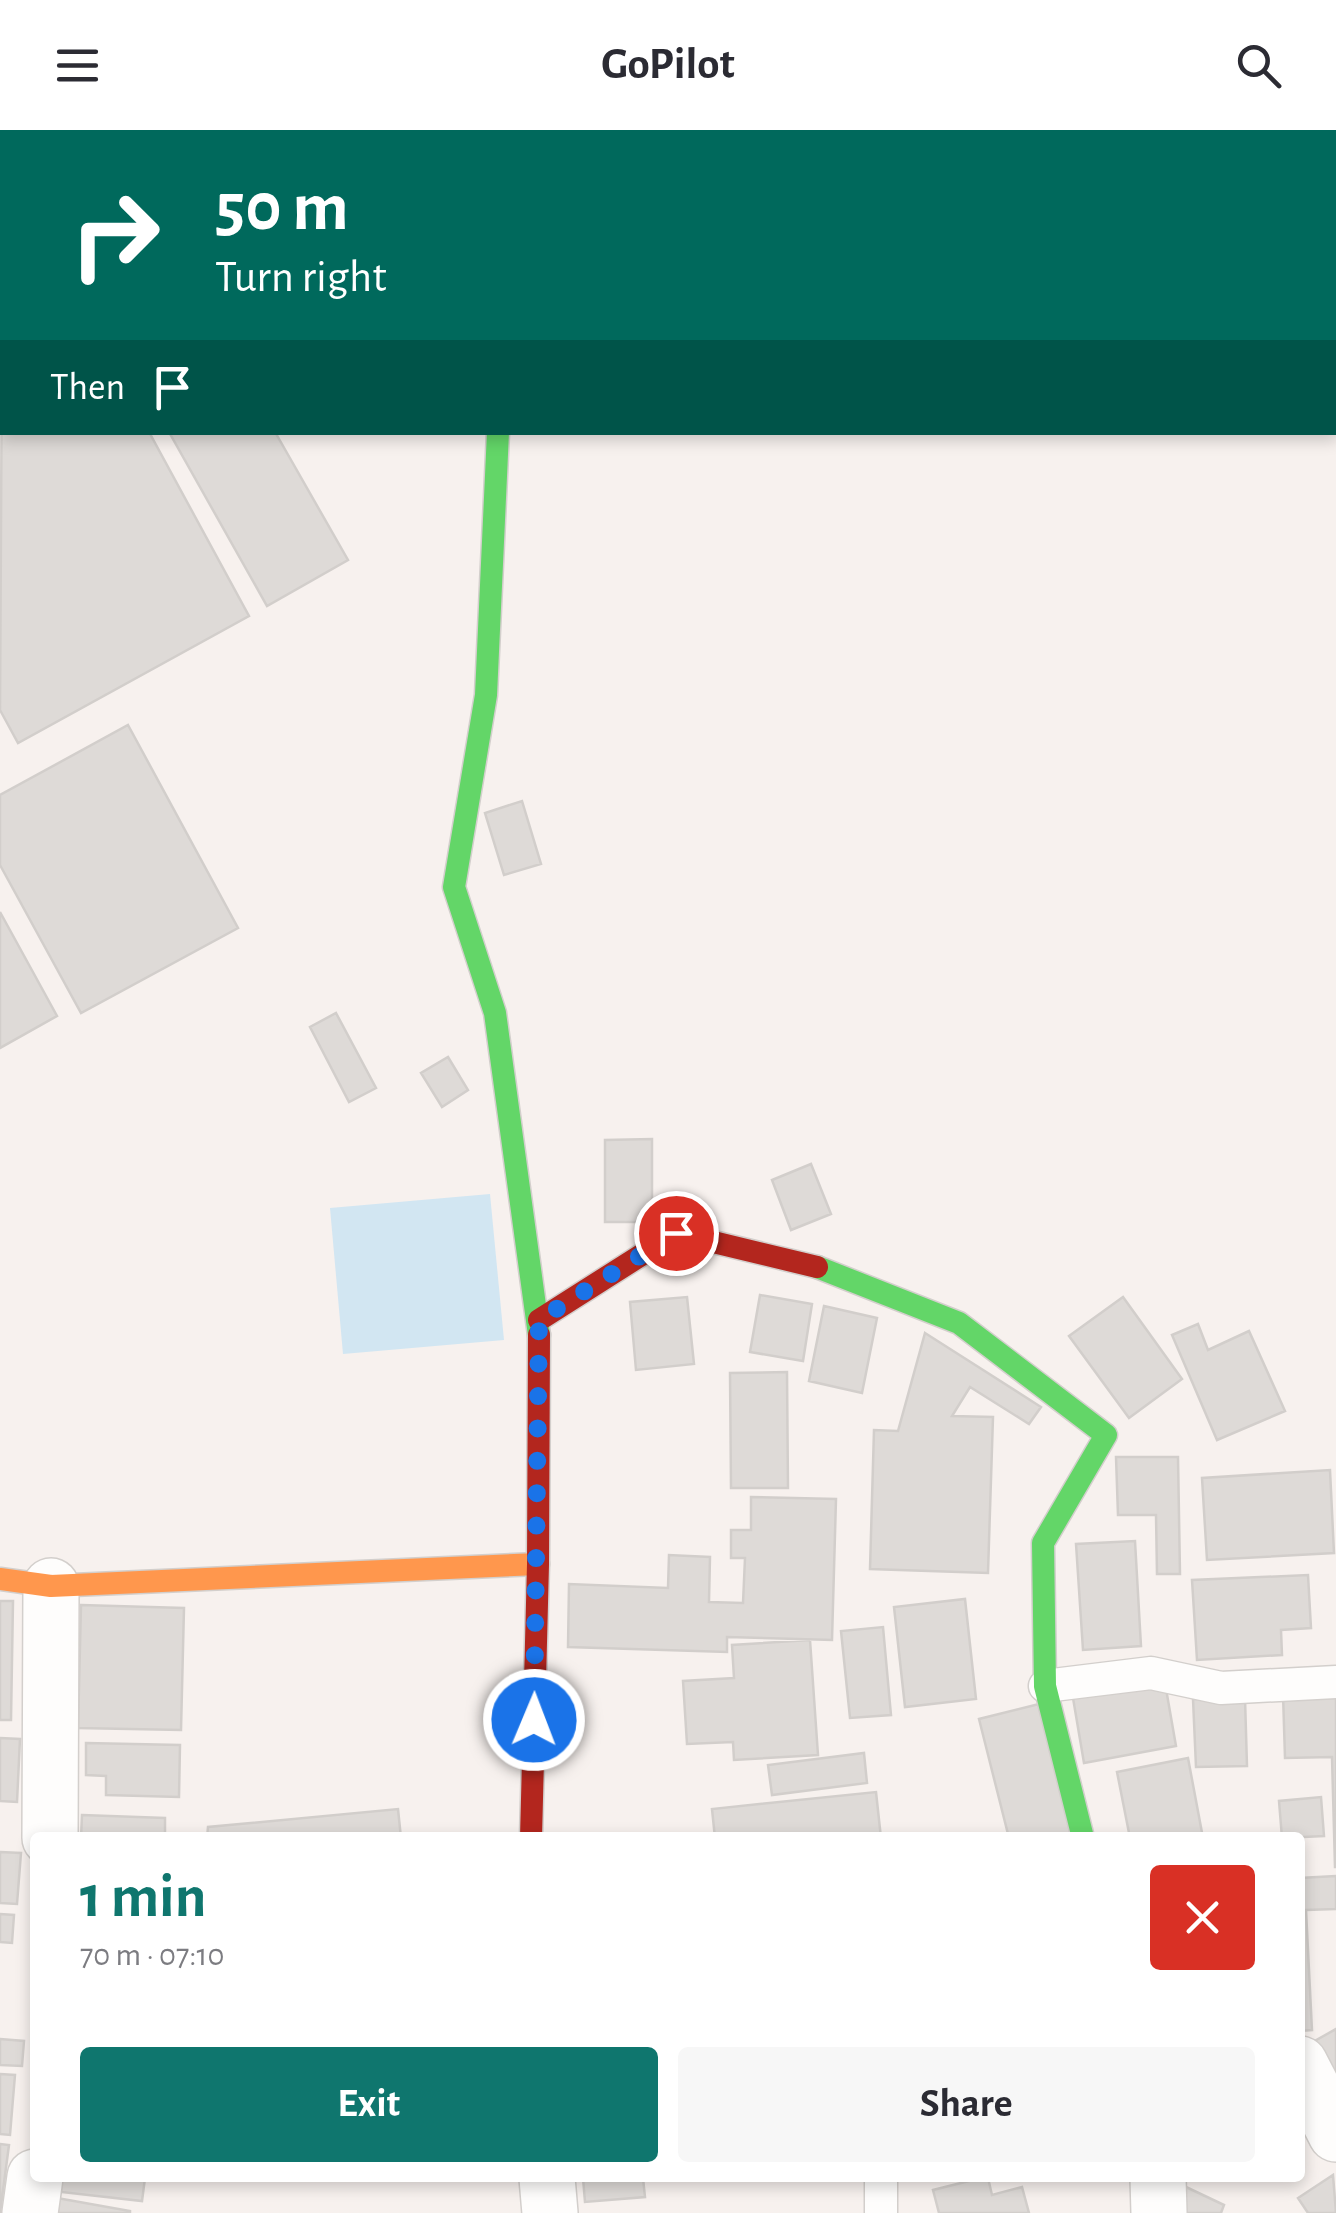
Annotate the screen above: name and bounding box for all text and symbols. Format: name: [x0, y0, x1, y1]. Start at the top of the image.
icon: menu: [50, 38, 105, 93]
icon: search: [1231, 38, 1286, 93]
text: GoPilot: [601, 42, 735, 87]
icon: right: [50, 170, 180, 300]
text: 50 m: [215, 173, 349, 243]
text: Turn right: [215, 255, 387, 300]
icon: arrive: [145, 360, 200, 415]
text: Then: [50, 369, 125, 407]
pin: [634, 1191, 719, 1276]
icon: arrive: [649, 1206, 704, 1261]
position arrow: [482, 1668, 586, 1772]
button: close: [1150, 1865, 1255, 1970]
text: 1 min: [80, 1868, 206, 1928]
text: 70 m · 07:10: [80, 1939, 224, 1971]
button: Exit: [80, 2047, 658, 2162]
button: Share: [678, 2047, 1255, 2162]

